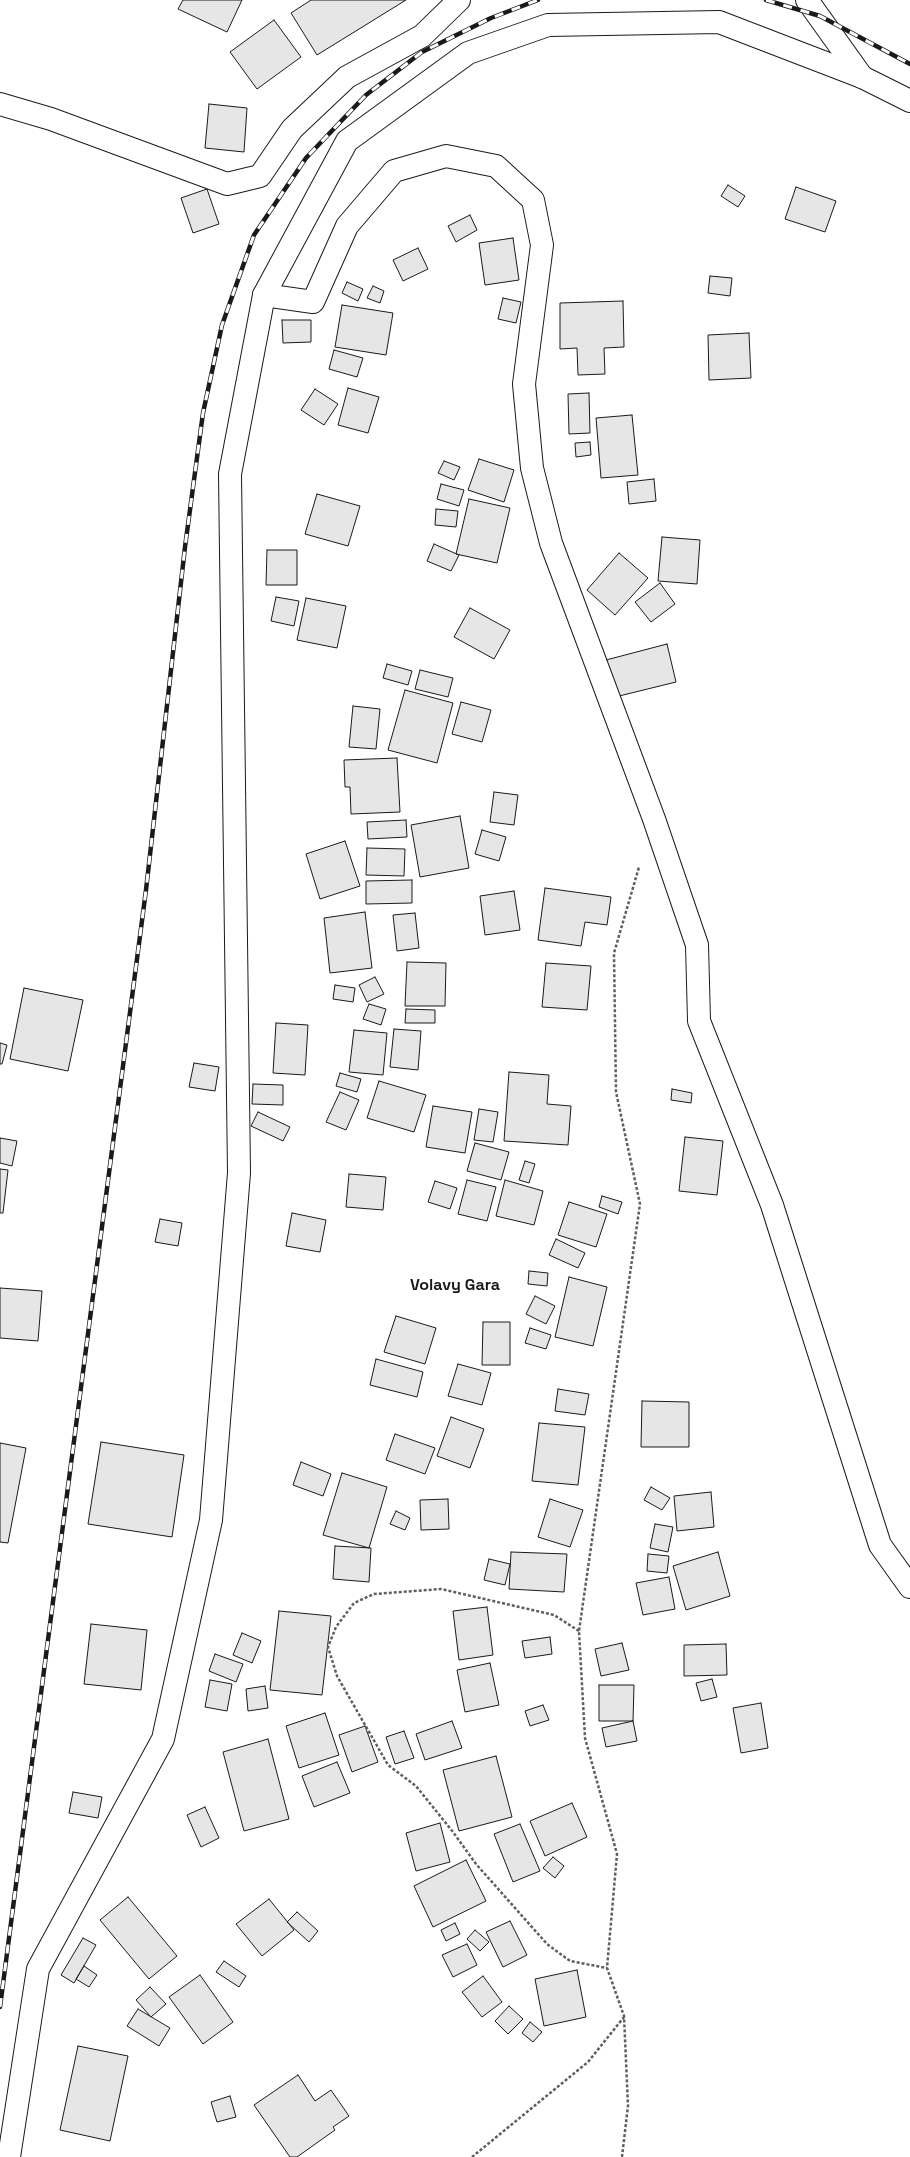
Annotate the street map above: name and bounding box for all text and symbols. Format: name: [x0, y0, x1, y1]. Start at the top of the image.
district label: Volavy Gara: [410, 1276, 500, 1296]

